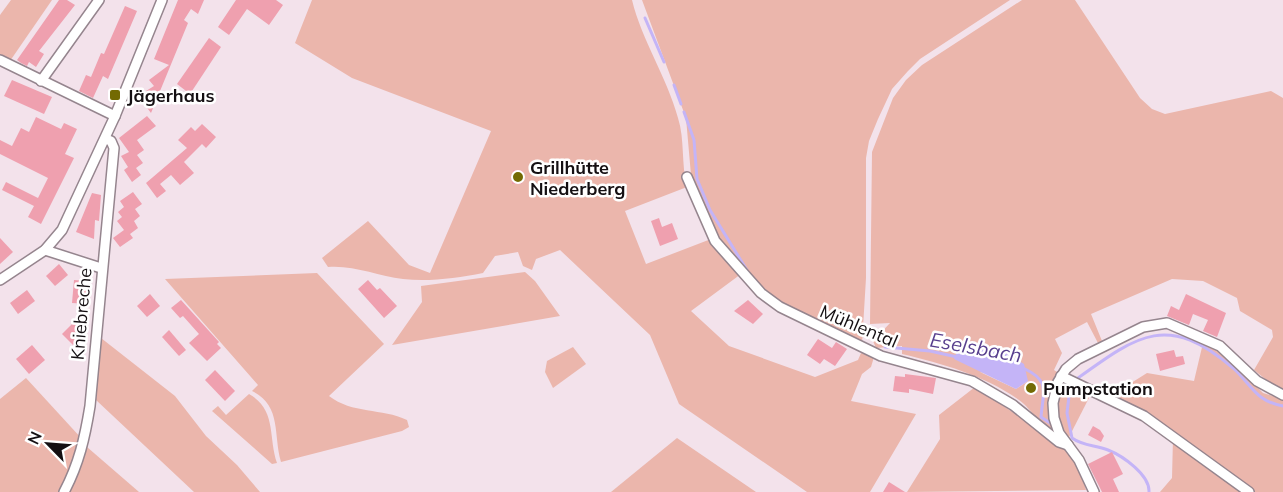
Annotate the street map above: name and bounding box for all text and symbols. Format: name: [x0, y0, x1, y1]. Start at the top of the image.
place label: Jägerhaus: [127, 84, 215, 107]
marker: Jägerhaus: [108, 88, 122, 102]
place label: Grillhütte Niederberg: [530, 156, 625, 200]
marker: Grillhütte Niederberg: [511, 170, 525, 184]
street label: Kniebreche: [66, 267, 96, 361]
street label: Mühlental: [817, 299, 901, 353]
water label: Eselsbach: [928, 327, 1024, 367]
place label: Pumpstation: [1043, 377, 1153, 400]
marker: Pumpstation: [1024, 381, 1038, 395]
north arrow: [18, 414, 78, 474]
text: N: [23, 428, 46, 447]

